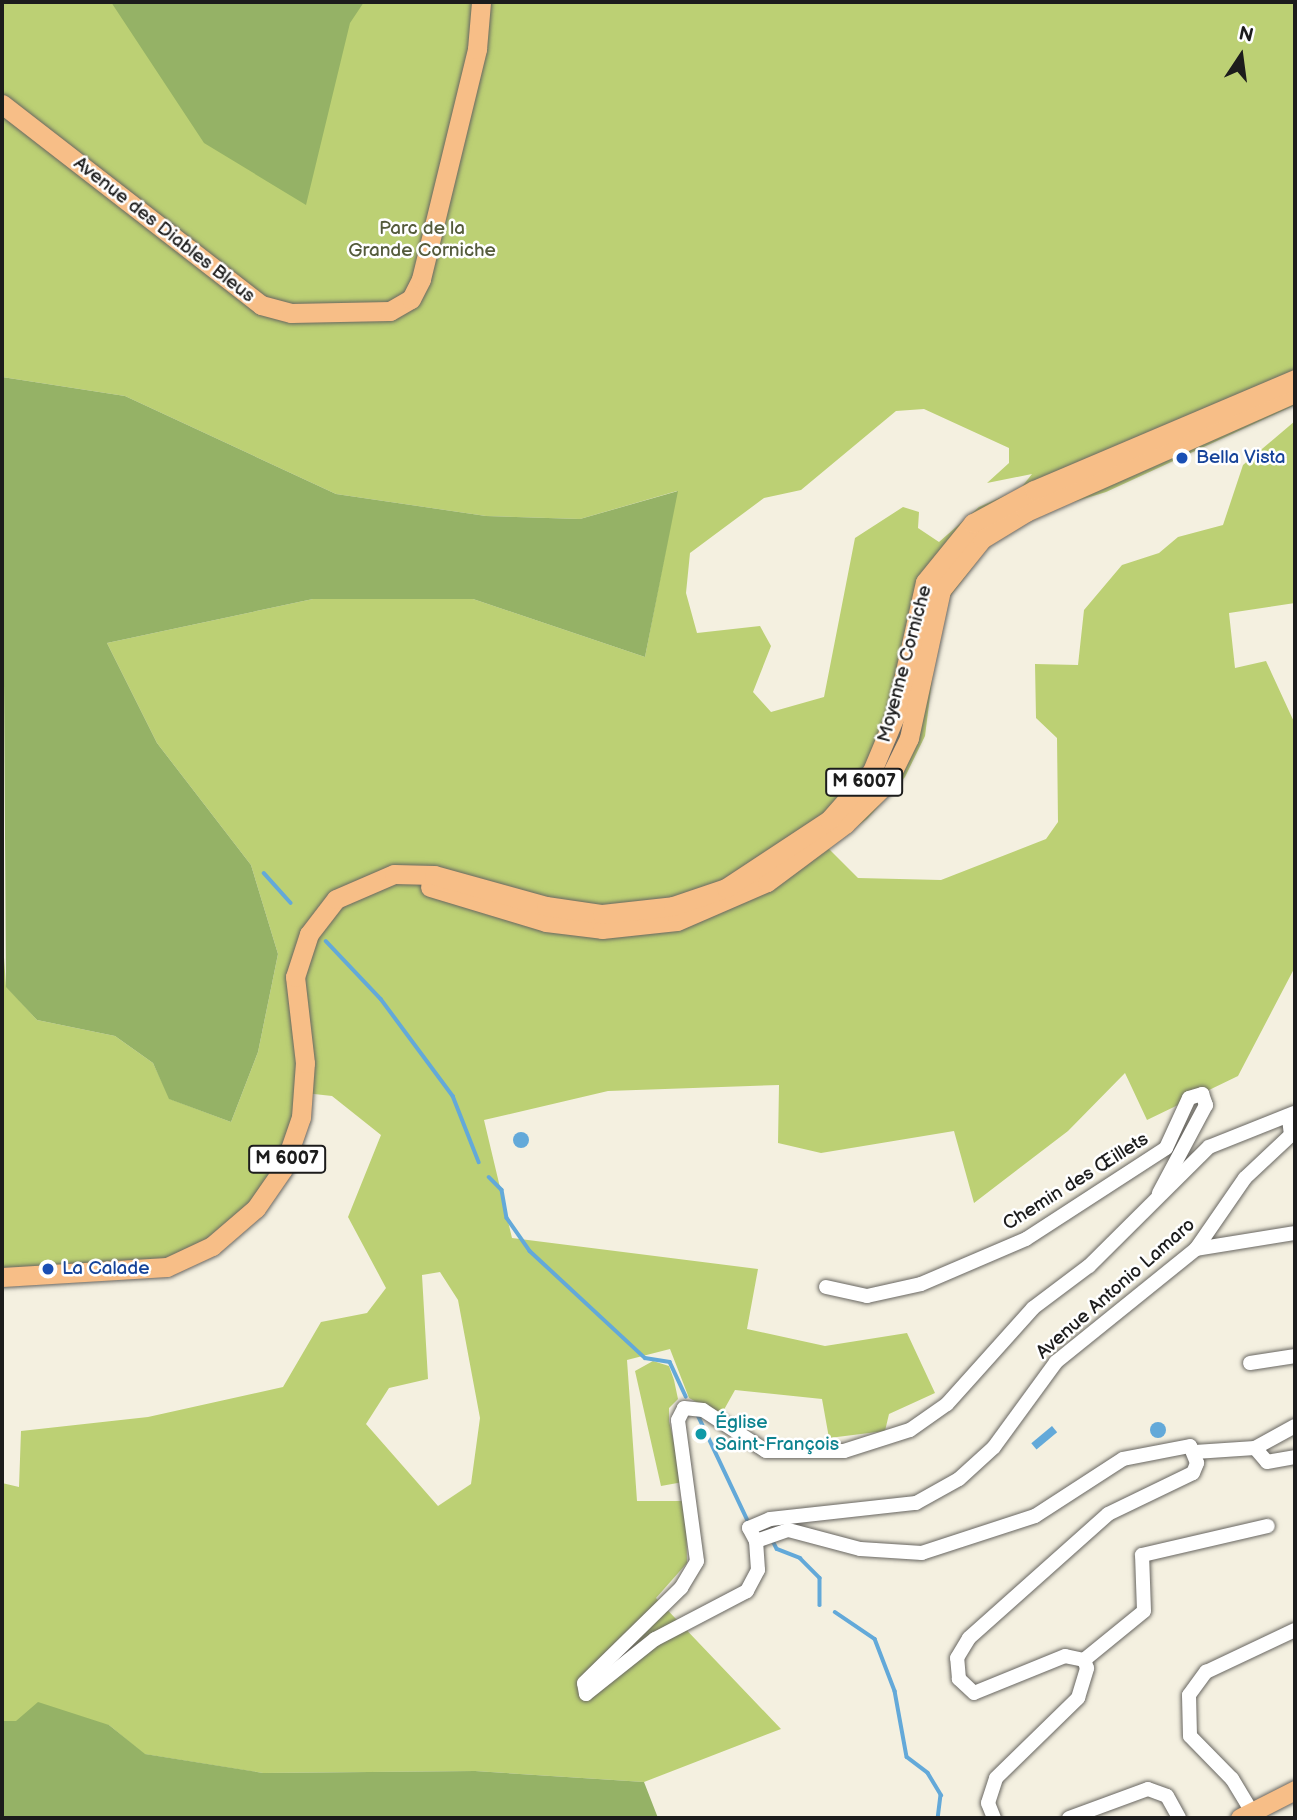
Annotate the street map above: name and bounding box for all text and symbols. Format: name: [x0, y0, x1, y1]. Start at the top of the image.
north arrow: [1206, 21, 1276, 91]
text: N: [1236, 22, 1255, 48]
street label: Avenue des Diables Bleus: [69, 152, 259, 308]
park label: Parc de la Grande Corniche: [348, 218, 496, 262]
place label: Bella Vista: [1196, 447, 1286, 469]
marker: Bella Vista: [1174, 450, 1190, 466]
street label: Moyenne Corniche: [873, 583, 937, 745]
road number: M 6007: [824, 768, 904, 796]
street label: Chemin des Œillets: [999, 1128, 1153, 1236]
road number: M 6007: [247, 1144, 327, 1174]
street label: Avenue Antonio Lamaro: [1032, 1214, 1200, 1364]
place label: La Calade: [62, 1258, 150, 1280]
marker: La Calade: [40, 1261, 56, 1277]
place label: Église Saint-François: [715, 1412, 839, 1456]
marker: Église Saint-François: [693, 1426, 709, 1442]

